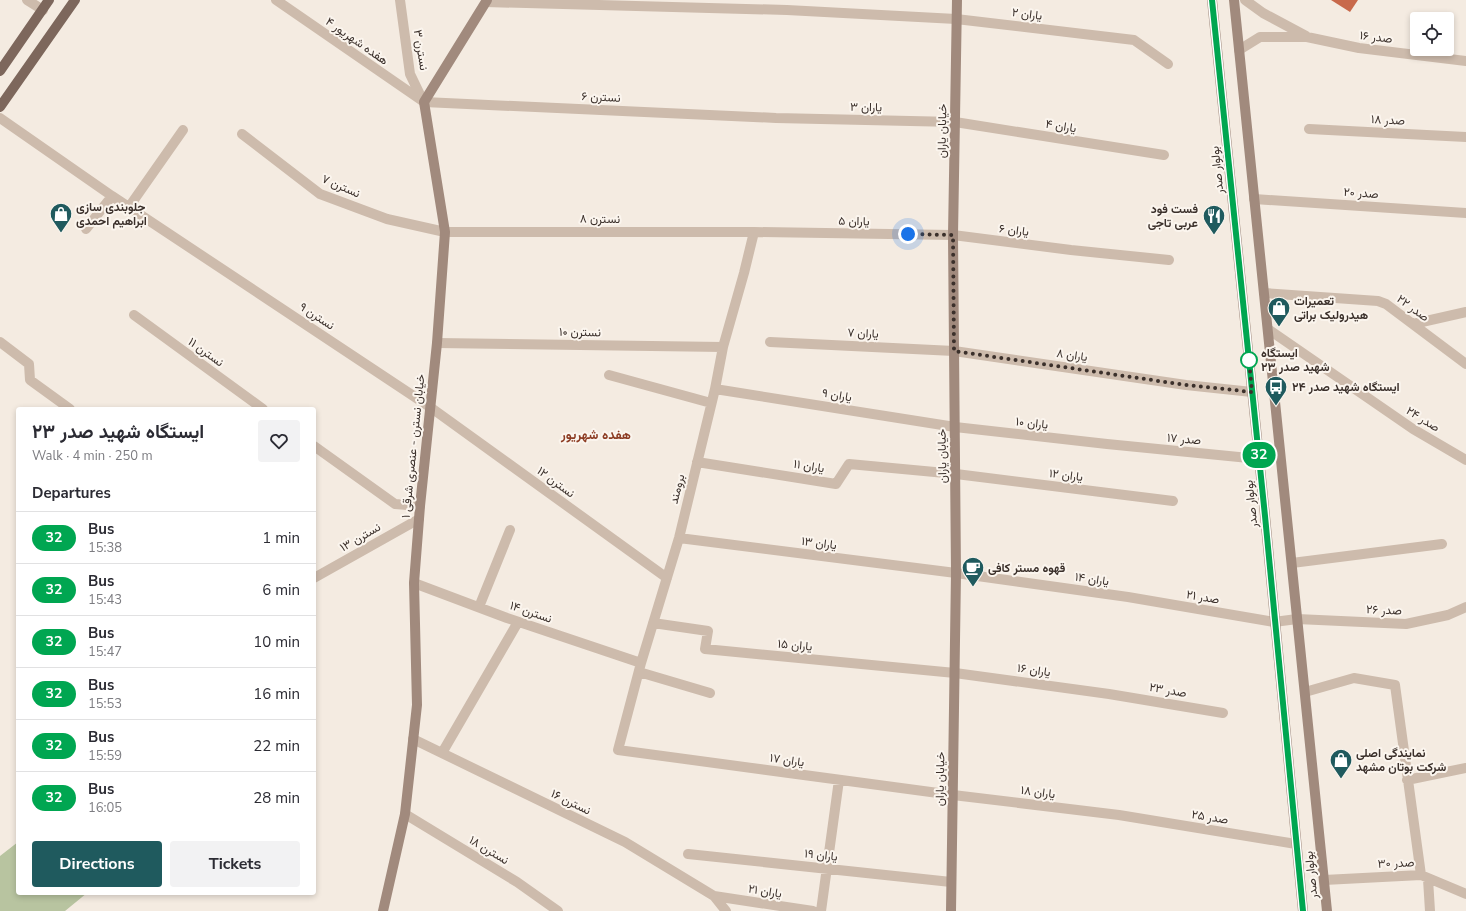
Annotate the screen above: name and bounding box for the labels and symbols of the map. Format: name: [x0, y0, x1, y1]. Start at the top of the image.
street label: یاران ۲: [1011, 4, 1043, 24]
street label: هفده شهریور ۴: [322, 13, 392, 69]
street label: صدر ۱۶: [1359, 27, 1393, 47]
street label: نسترن ۳: [410, 28, 432, 72]
street label: نسترن ۶: [581, 88, 621, 106]
street label: یاران ۳: [850, 99, 882, 115]
street label: خیابان یاران: [934, 104, 950, 158]
street label: صدر ۱۸: [1371, 111, 1405, 129]
street label: یاران ۴: [1044, 116, 1078, 136]
street label: بولوار صدر: [1207, 145, 1228, 196]
street label: نسترن ۷: [319, 170, 363, 202]
street label: صدر ۲۰: [1343, 184, 1379, 202]
place label: جلوبندی سازی ابراهیم احمدی: [76, 199, 147, 229]
shop icon: جلوبندی سازی ابراهیم احمدی: [48, 201, 74, 234]
place label: فست فود عربی تاجی: [1148, 201, 1198, 231]
restaurant icon: فست فود عربی تاجی: [1201, 203, 1227, 236]
street label: نسترن ۸: [580, 211, 620, 227]
street label: یاران ۵: [838, 213, 870, 229]
street label: یاران ۶: [998, 220, 1030, 240]
your location: [898, 224, 918, 244]
street label: صدر ۲۲: [1394, 291, 1432, 325]
place label: تعمیرات هیدرولیک براتی: [1294, 293, 1368, 323]
shop icon: تعمیرات هیدرولیک براتی: [1266, 295, 1292, 328]
street label: نسترن ۹: [296, 299, 338, 333]
street label: نسترن ۱۰: [559, 324, 601, 340]
street label: یاران ۷: [847, 324, 879, 342]
street label: نسترن ۱۱: [185, 334, 227, 370]
street label: یاران ۸: [1055, 345, 1089, 365]
place label: ایستگاه شهید صدر ۲۳: [1261, 345, 1330, 375]
marker: ایستگاه شهید صدر ۲۳: [1240, 351, 1258, 369]
street label: خیابان نسترن - عنصری شرقی ۱: [397, 373, 429, 519]
bus stop icon: ایستگاه شهید صدر ۲۴: [1263, 374, 1289, 407]
place label: ایستگاه شهید صدر ۲۴: [1292, 379, 1400, 395]
street label: یاران ۹: [821, 385, 853, 405]
street label: صدر ۲۴: [1403, 402, 1443, 436]
street label: یاران ۱۰: [1015, 413, 1049, 433]
district label: هفده شهریور: [560, 426, 631, 444]
street label: خیابان یاران: [934, 429, 950, 483]
street label: صدر ۱۷: [1166, 430, 1202, 448]
line badge: 32: [1241, 442, 1277, 468]
street label: یاران ۱۱: [792, 456, 826, 476]
street label: نسترن ۱۲: [534, 463, 578, 501]
street label: یاران ۱۲: [1048, 465, 1084, 485]
street label: برومند: [666, 472, 688, 506]
street label: بولوار صدر: [1241, 479, 1262, 530]
street label: نسترن ۱۳: [337, 519, 383, 555]
street label: یاران ۱۳: [800, 533, 838, 553]
cafe icon: قهوه مستر کافی: [960, 555, 986, 588]
place label: قهوه مستر کافی: [988, 560, 1066, 576]
street label: یاران ۱۴: [1074, 569, 1110, 589]
street label: صدر ۲۱: [1185, 586, 1221, 608]
street label: نسترن ۱۴: [508, 597, 554, 627]
street label: صدر ۲۶: [1366, 601, 1402, 619]
street label: یاران ۱۵: [777, 636, 813, 655]
street label: یاران ۱۶: [1016, 660, 1052, 680]
street label: صدر ۲۳: [1148, 679, 1188, 701]
place label: نمایندگی اصلی شرکت بوتان مشهد: [1356, 745, 1447, 775]
shop icon: نمایندگی اصلی شرکت بوتان مشهد: [1328, 747, 1354, 780]
street label: یاران ۱۷: [769, 750, 806, 770]
street label: خیابان یاران: [932, 752, 948, 806]
street label: یاران ۱۸: [1020, 782, 1056, 802]
street label: نسترن ۱۶: [548, 785, 594, 819]
street label: صدر ۲۵: [1190, 806, 1230, 828]
street label: نسترن ۱۸: [466, 832, 512, 868]
street label: یاران ۱۹: [804, 845, 839, 865]
street label: بولوار صدر: [1301, 850, 1322, 901]
street label: صدر ۳۰: [1377, 854, 1415, 872]
street label: یاران ۲۱: [747, 880, 783, 902]

